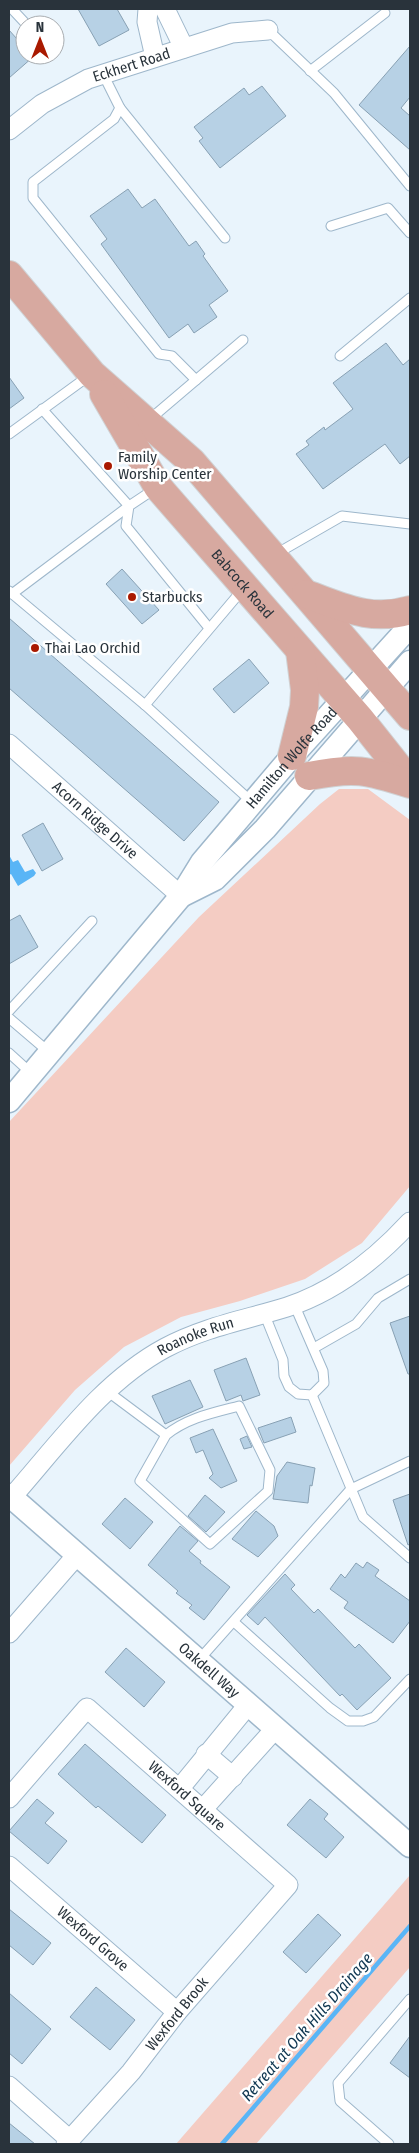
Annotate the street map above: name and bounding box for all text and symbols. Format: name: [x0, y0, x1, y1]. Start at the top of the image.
north arrow: [15, 15, 65, 65]
text: N: [36, 19, 44, 36]
street label: Eckhert Road: [90, 44, 172, 86]
place label: Family Worship Center: [118, 448, 212, 483]
marker: Family Worship Center: [102, 460, 114, 472]
street label: Babcock Road: [207, 546, 277, 622]
place label: Starbucks: [142, 588, 202, 606]
marker: Starbucks: [126, 591, 138, 603]
place label: Thai Lao Orchid: [45, 639, 140, 657]
marker: Thai Lao Orchid: [29, 642, 41, 654]
street label: Hamilton Wolfe Road: [242, 703, 341, 812]
street label: Acorn Ridge Drive: [49, 778, 142, 863]
street label: Roanoke Run: [154, 1313, 236, 1360]
street label: Oakdell Way: [175, 1639, 244, 1702]
street label: Wexford Square: [145, 1757, 229, 1835]
street label: Wexford Grove: [53, 1903, 132, 1975]
water label: Retreat at Oak Hills Drainage: [237, 1949, 377, 2105]
street label: Wexford Brook: [142, 1974, 212, 2054]

